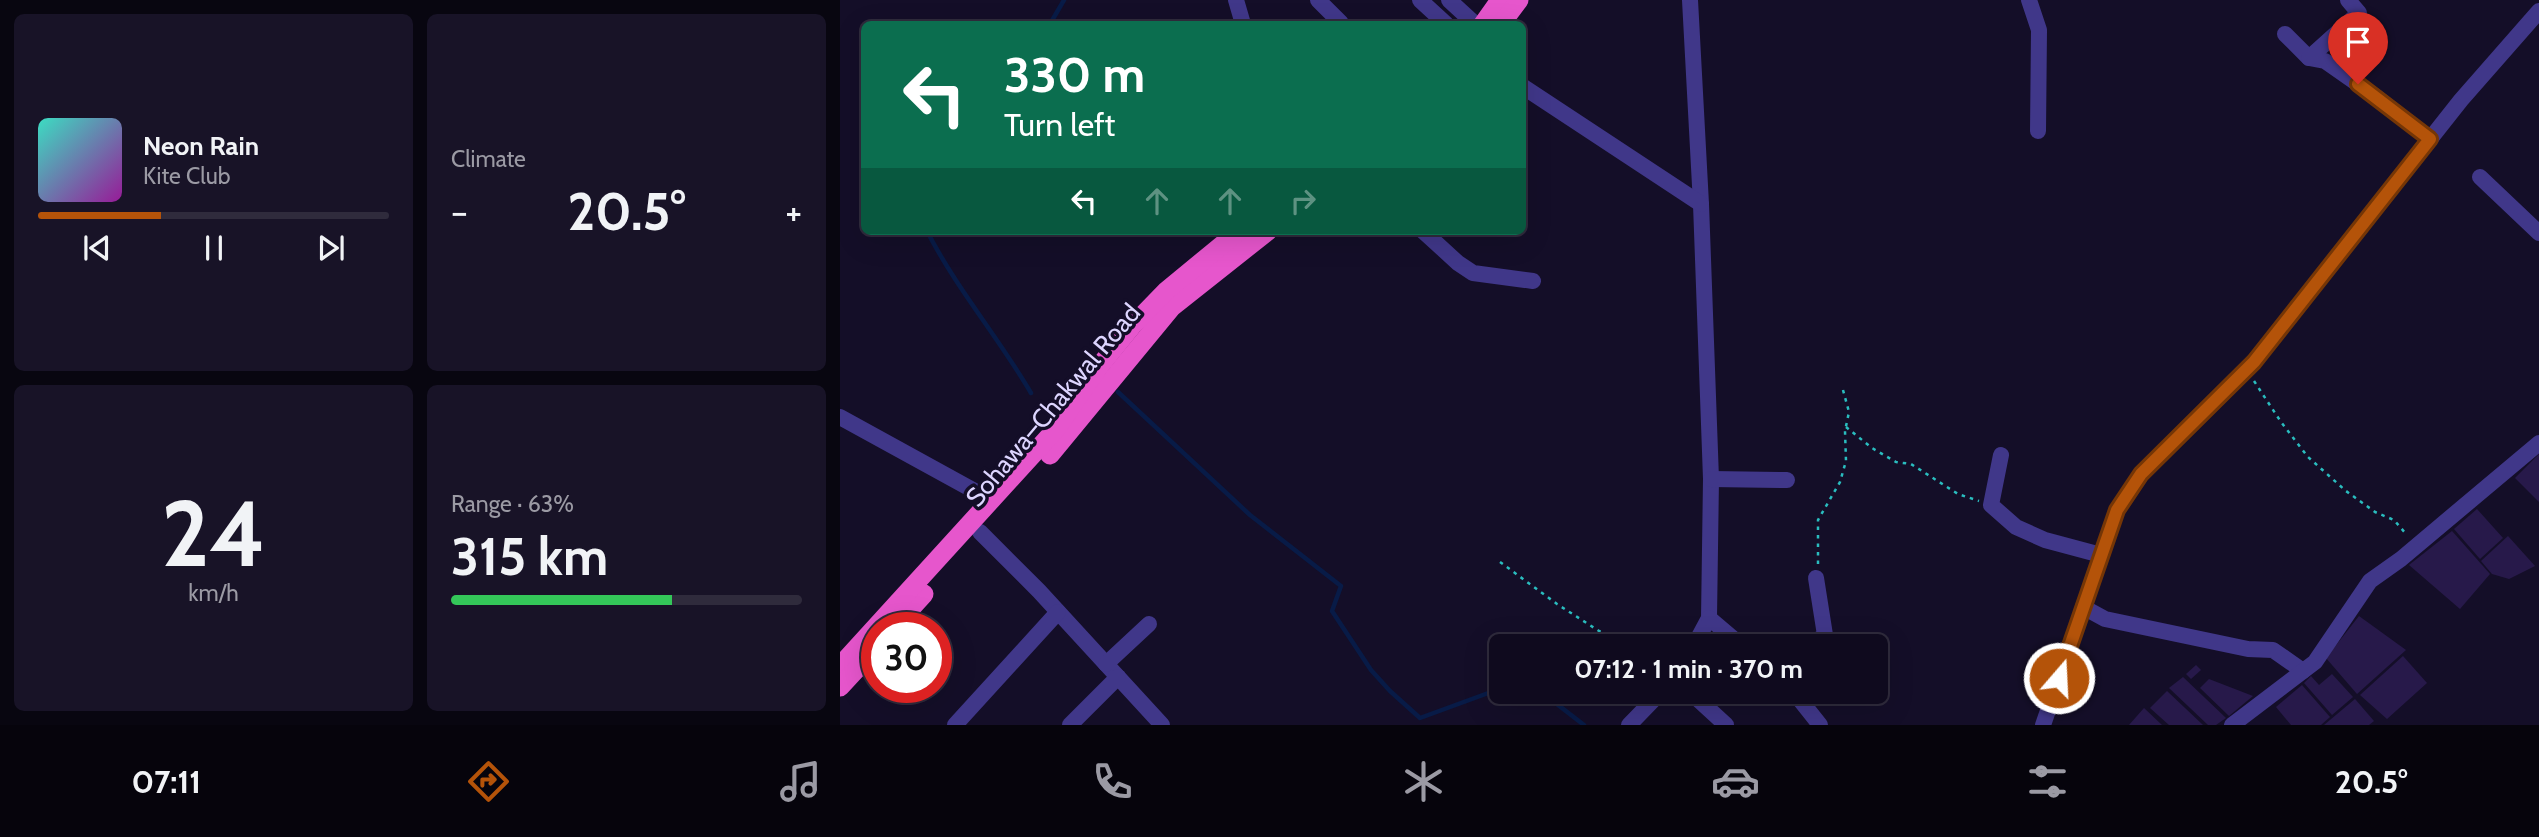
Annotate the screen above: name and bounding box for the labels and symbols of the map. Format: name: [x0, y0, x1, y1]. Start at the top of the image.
pin: [2328, 12.0, 2388, 84]
street label: Sohawa–Chakwal Road: [959, 297, 1147, 513]
speed limit sign: 30: [861, 612, 952, 703]
position arrow: [2022, 641, 2096, 715]

